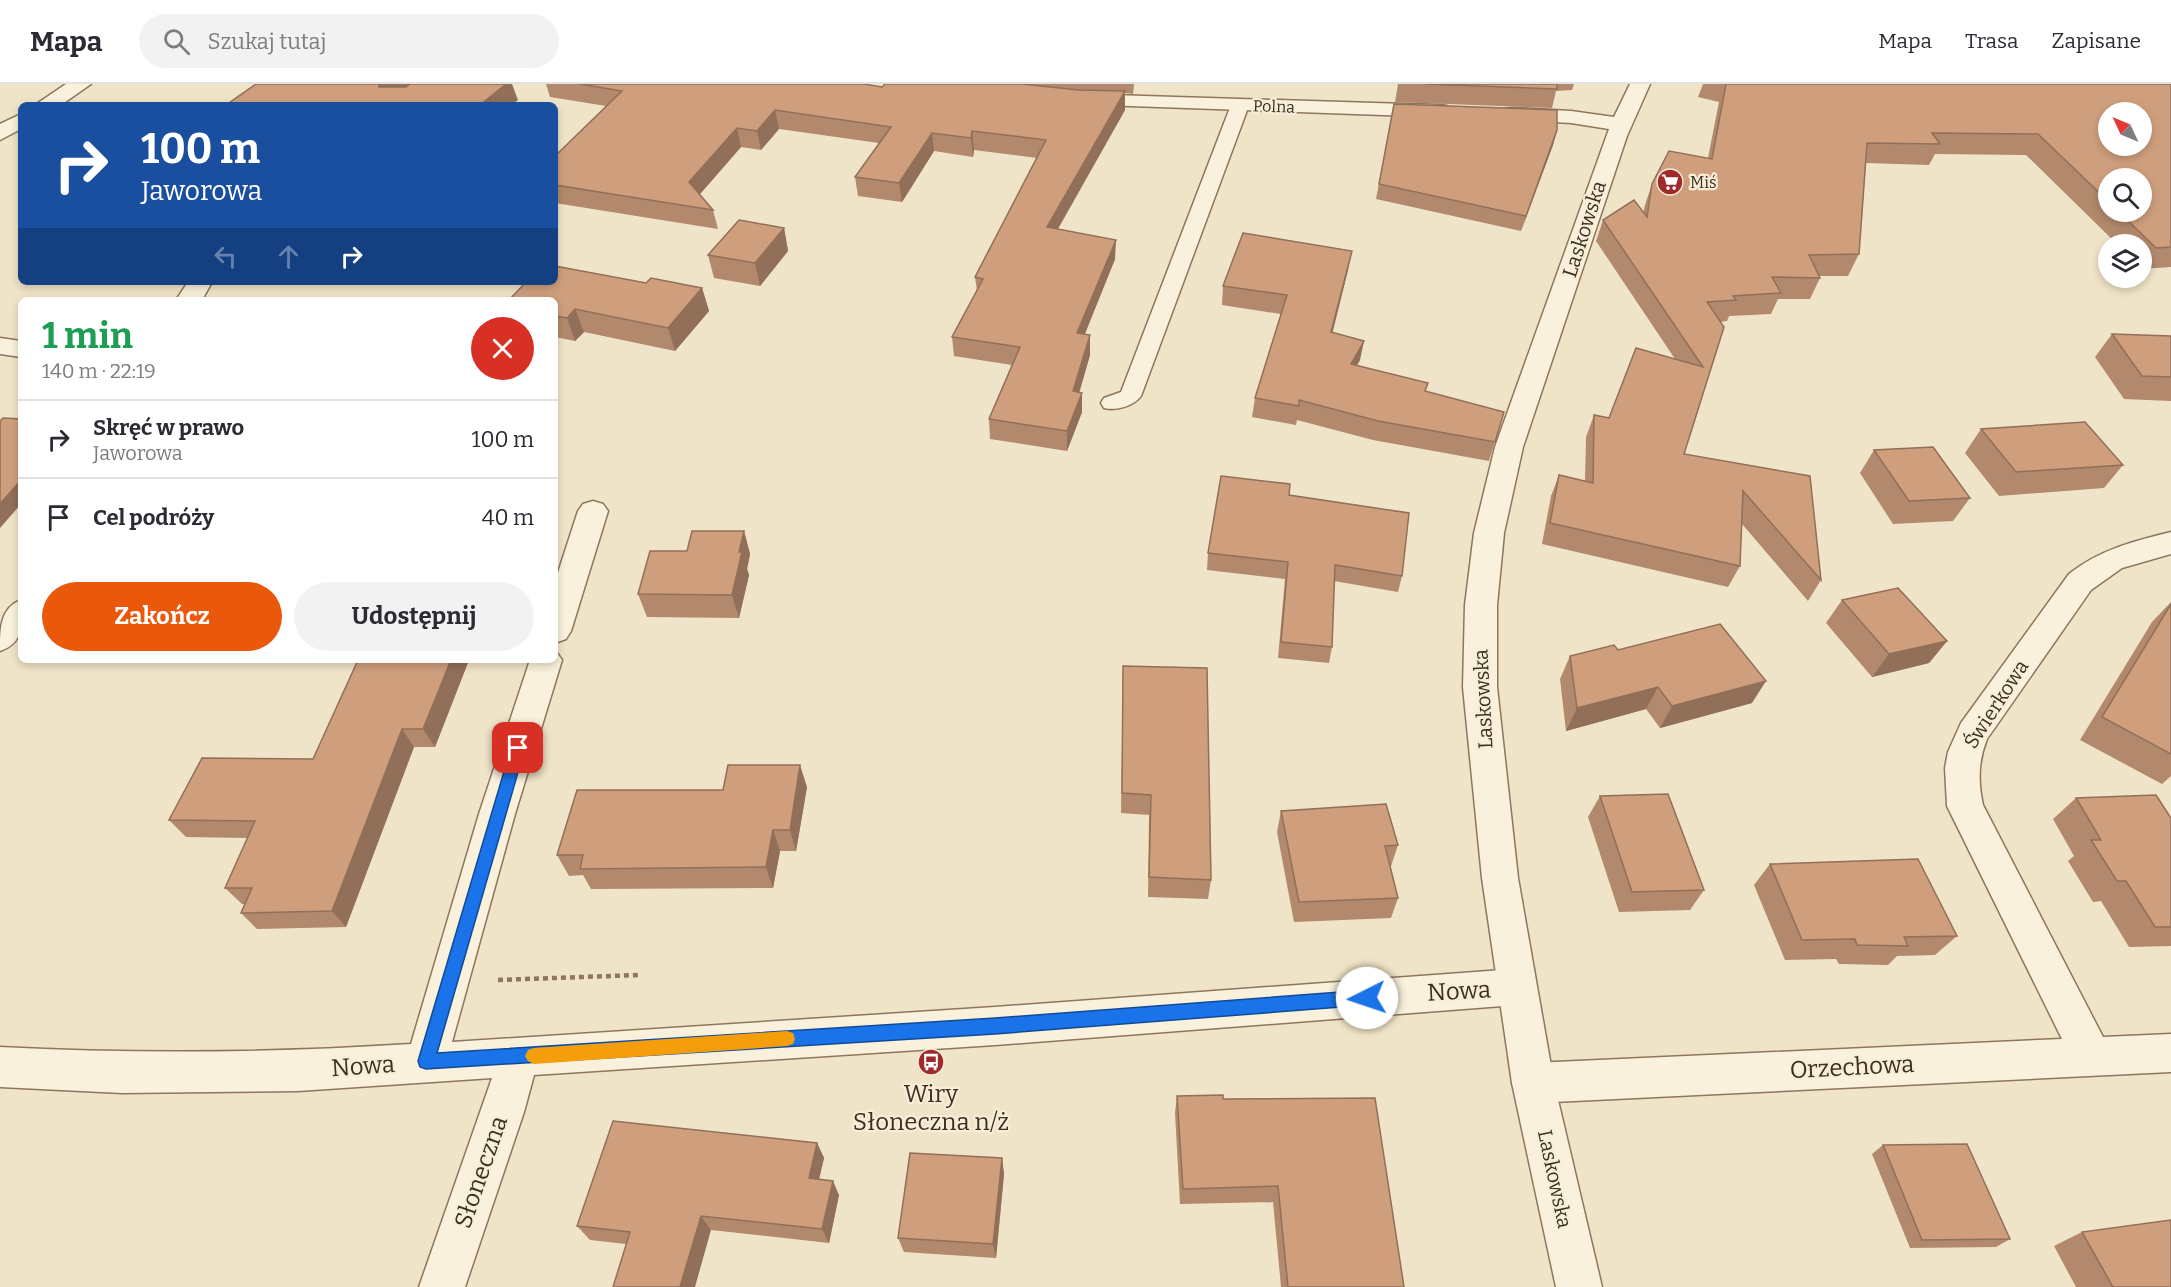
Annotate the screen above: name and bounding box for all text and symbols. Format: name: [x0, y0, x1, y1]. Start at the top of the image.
search box: [139, 14, 559, 68]
text: Mapa: [30, 25, 103, 58]
icon: search: [160, 25, 193, 58]
text: Szukaj tutaj: [208, 28, 327, 55]
text: Mapa: [1878, 28, 1932, 54]
text: Trasa: [1965, 28, 2018, 54]
text: Zapisane: [2051, 28, 2141, 54]
street label: Polna: [1253, 96, 1296, 117]
north arrow: [2098, 102, 2152, 156]
map controls: [2098, 102, 2152, 288]
text: 100 m: [141, 124, 260, 174]
icon: right: [42, 126, 120, 204]
supermarket icon: Miś: [1655, 167, 1685, 197]
button: search: [2098, 168, 2152, 222]
place label: Miś: [1690, 173, 1717, 192]
text: Jaworowa: [141, 175, 262, 207]
street label: Laskowska: [1557, 178, 1611, 280]
button: layers: [2098, 234, 2152, 288]
icon: left: [209, 240, 242, 273]
icon: ahead: [272, 240, 305, 273]
icon: right: [335, 240, 368, 273]
text: 1 min: [42, 314, 133, 358]
button: close: [471, 317, 534, 380]
text: 140 m · 22:19: [42, 359, 156, 383]
text: Skręć w prawo: [93, 414, 244, 441]
icon: right: [42, 423, 75, 456]
text: 100 m: [471, 426, 534, 453]
text: Jaworowa: [93, 441, 183, 465]
icon: arrive: [42, 501, 75, 534]
text: Cel podróży: [93, 504, 214, 531]
text: 40 m: [482, 504, 534, 531]
button: Zakończ: [42, 582, 282, 651]
button: Udostępnij: [294, 582, 534, 651]
street label: Laskowska: [1468, 648, 1498, 749]
street label: Świerkowa: [1958, 655, 2034, 753]
pin: [492, 722, 543, 773]
icon: arrive: [501, 731, 534, 764]
position arrow: [1335, 966, 1399, 1030]
street label: Nowa: [1426, 975, 1492, 1007]
bus stop icon: Wiry Słoneczna n/ż: [916, 1047, 946, 1077]
street label: Nowa: [330, 1050, 396, 1082]
street label: Orzechowa: [1789, 1050, 1915, 1084]
place label: Wiry Słoneczna n/ż: [853, 1080, 1009, 1136]
street label: Słoneczna: [449, 1112, 513, 1232]
street label: Laskowska: [1533, 1128, 1577, 1230]

